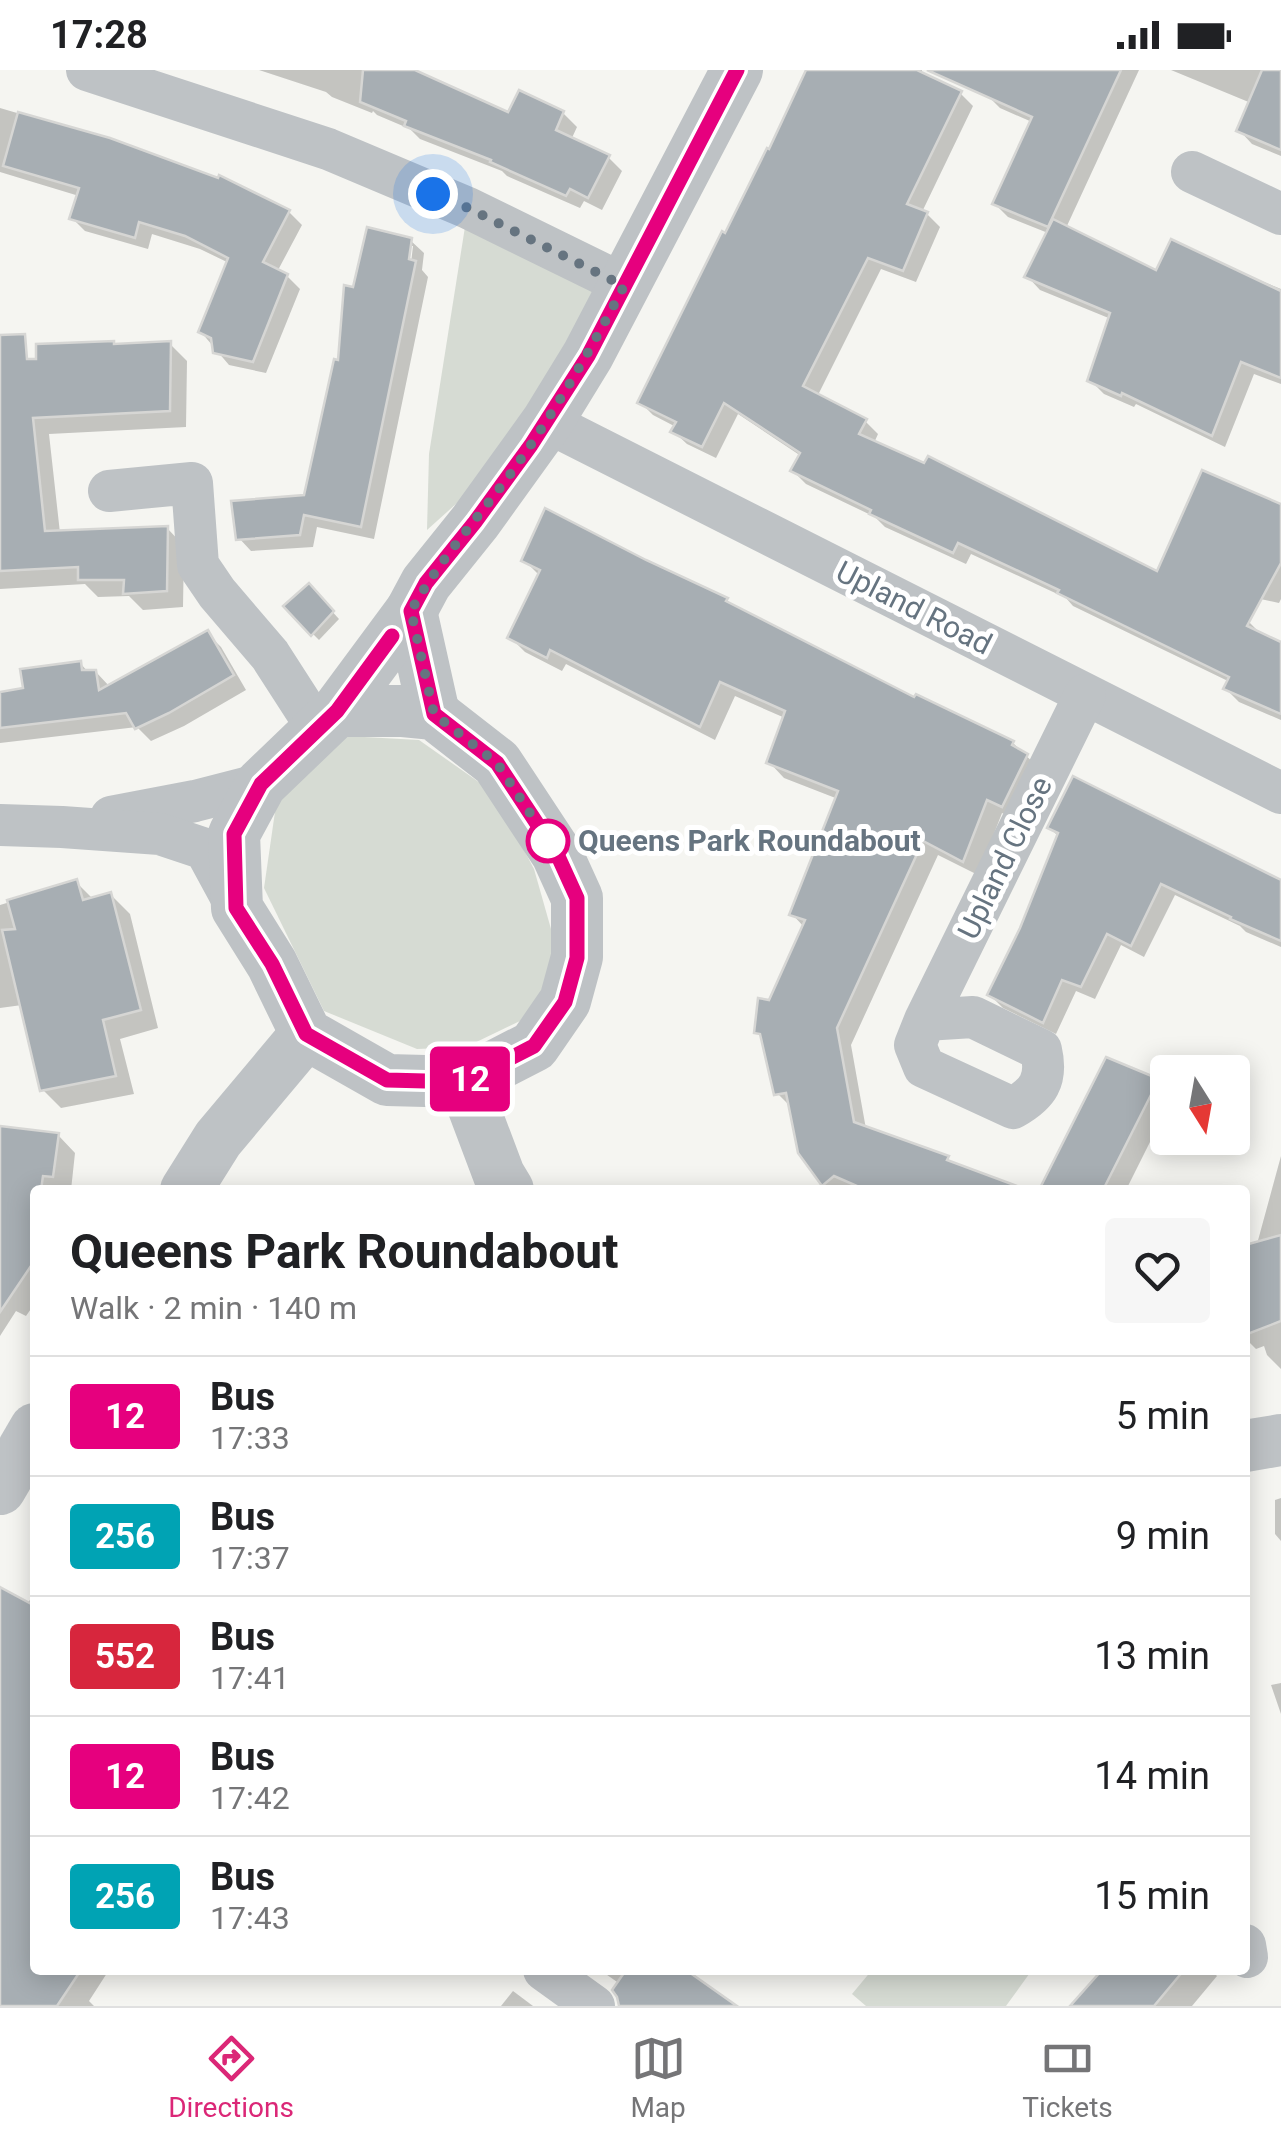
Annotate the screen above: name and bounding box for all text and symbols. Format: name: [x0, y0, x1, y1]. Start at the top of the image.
text: 17:28: [50, 13, 148, 57]
your location: [408, 169, 458, 219]
street label: Upland Road: [831, 553, 998, 662]
street label: Upland Close: [950, 771, 1059, 945]
marker: Queens Park Roundabout: [527, 820, 569, 862]
place label: Queens Park Roundabout: [578, 823, 921, 858]
line badge: 12: [425, 1046, 515, 1112]
north arrow: [1150, 1055, 1250, 1155]
map controls: [1150, 1055, 1250, 1155]
text: 12: [450, 1059, 490, 1100]
button: heart: [1105, 1218, 1210, 1323]
text: Queens Park Roundabout: [70, 1223, 618, 1280]
text: Walk · 2 min · 140 m: [70, 1289, 357, 1327]
text: Bus: [210, 1375, 275, 1419]
text: 5 min: [1116, 1394, 1210, 1438]
text: 12: [105, 1396, 145, 1437]
text: 17:33: [210, 1419, 290, 1457]
text: Bus: [210, 1495, 275, 1539]
text: 9 min: [1116, 1514, 1210, 1558]
text: 256: [95, 1516, 155, 1557]
text: 17:37: [210, 1539, 290, 1577]
text: Bus: [210, 1615, 275, 1659]
text: 13 min: [1094, 1634, 1210, 1678]
text: 552: [95, 1636, 155, 1677]
text: 17:41: [210, 1659, 290, 1697]
text: Bus: [210, 1735, 275, 1779]
text: 14 min: [1094, 1754, 1210, 1798]
text: 12: [105, 1756, 145, 1797]
text: 17:42: [210, 1779, 290, 1817]
text: Bus: [210, 1855, 275, 1899]
text: 15 min: [1094, 1874, 1210, 1918]
text: 256: [95, 1876, 155, 1917]
text: 17:43: [210, 1899, 290, 1937]
tab: Directions: [168, 2031, 294, 2124]
tab: Map: [630, 2031, 686, 2124]
tab: Tickets: [1022, 2031, 1113, 2124]

